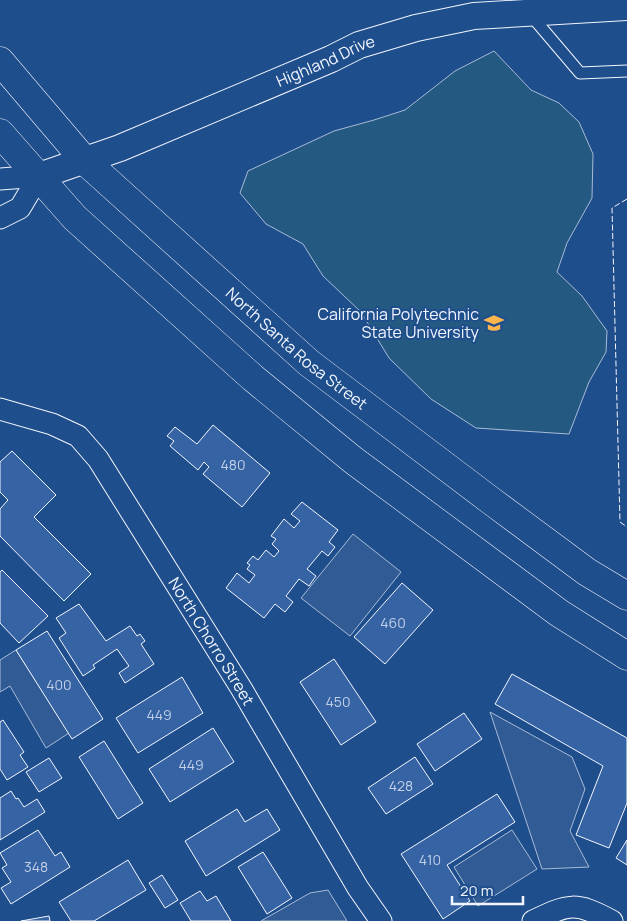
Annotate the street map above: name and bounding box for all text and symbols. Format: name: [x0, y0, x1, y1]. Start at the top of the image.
street label: Highland Drive: [273, 30, 377, 92]
street label: North Santa Rosa Street: [221, 282, 372, 414]
place label: California Polytechnic State University: [317, 303, 480, 343]
school or university icon: California Polytechnic State University: [483, 312, 505, 334]
house number: 480: [221, 455, 245, 474]
street label: North Chorro Street: [164, 573, 260, 709]
house number: 460: [380, 613, 406, 632]
house number: 400: [46, 675, 72, 694]
house number: 450: [326, 692, 350, 711]
house number: 449: [146, 705, 172, 724]
house number: 449: [178, 755, 204, 774]
house number: 428: [389, 776, 413, 795]
house number: 410: [419, 850, 441, 869]
house number: 348: [24, 857, 48, 876]
scale bar: [452, 874, 523, 906]
text: 20 m: [460, 880, 493, 901]

